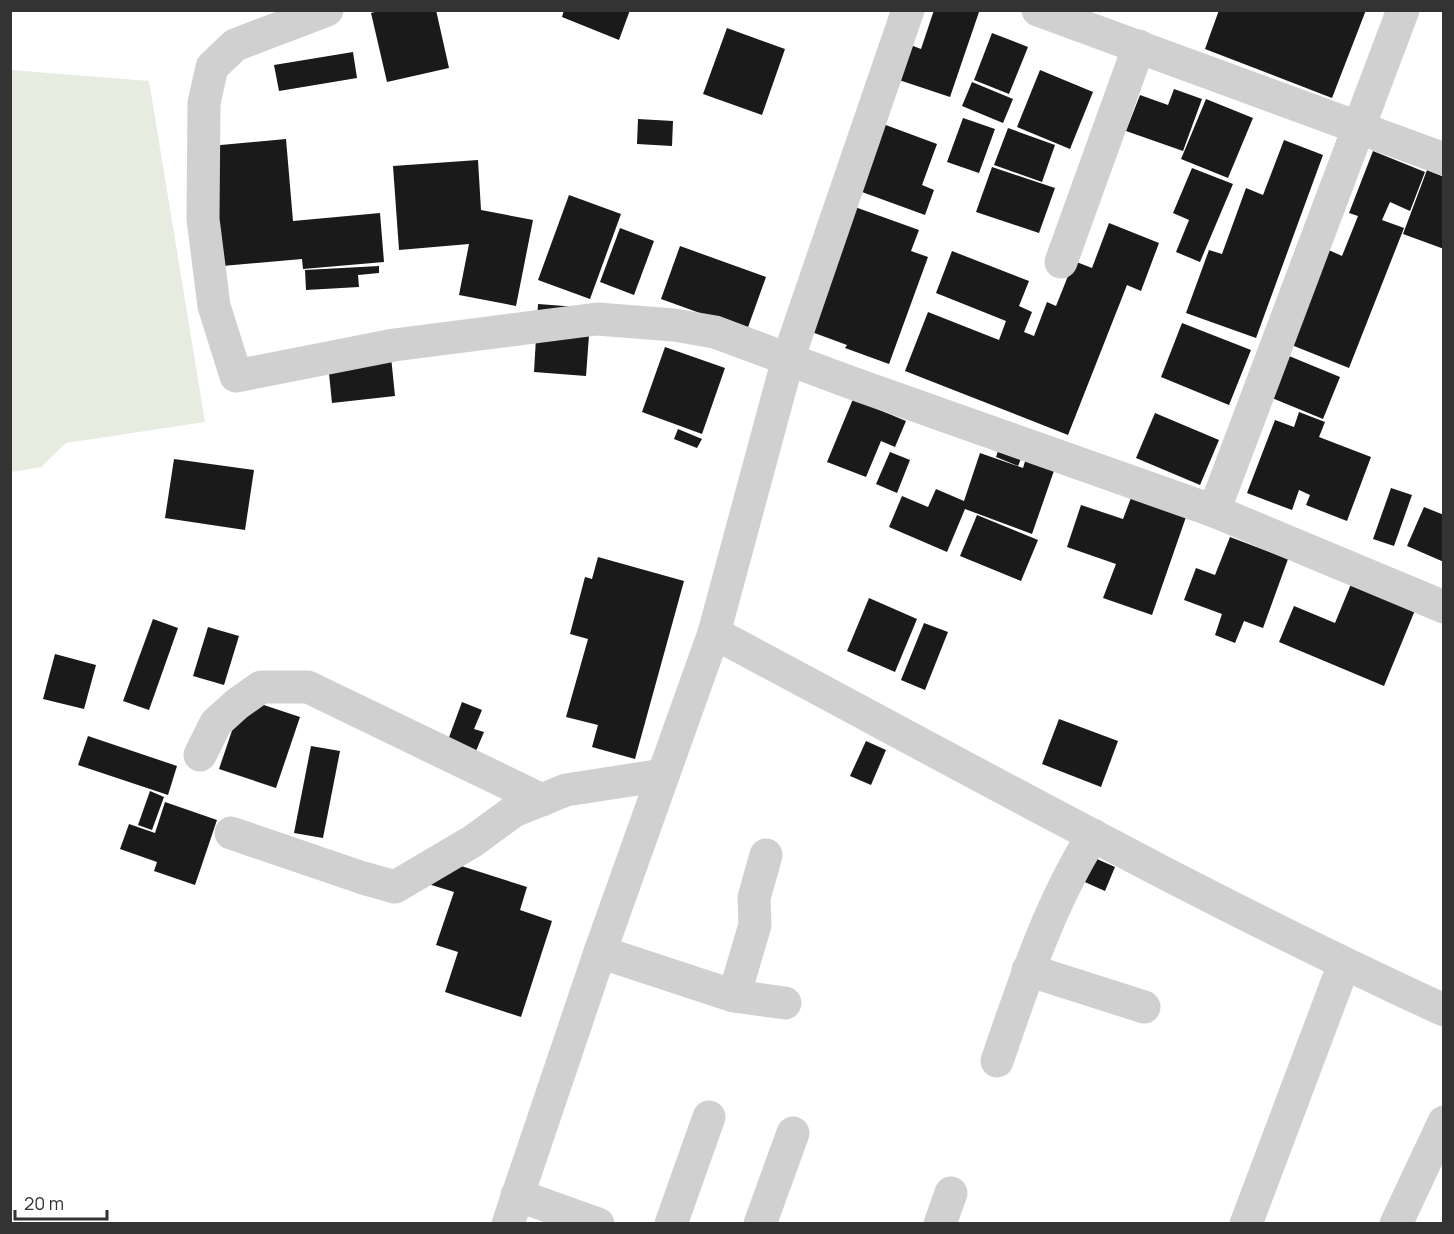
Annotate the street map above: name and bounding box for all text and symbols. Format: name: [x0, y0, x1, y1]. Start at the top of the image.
scale bar: [15, 1183, 106, 1221]
text: 20 m: [24, 1191, 64, 1215]

